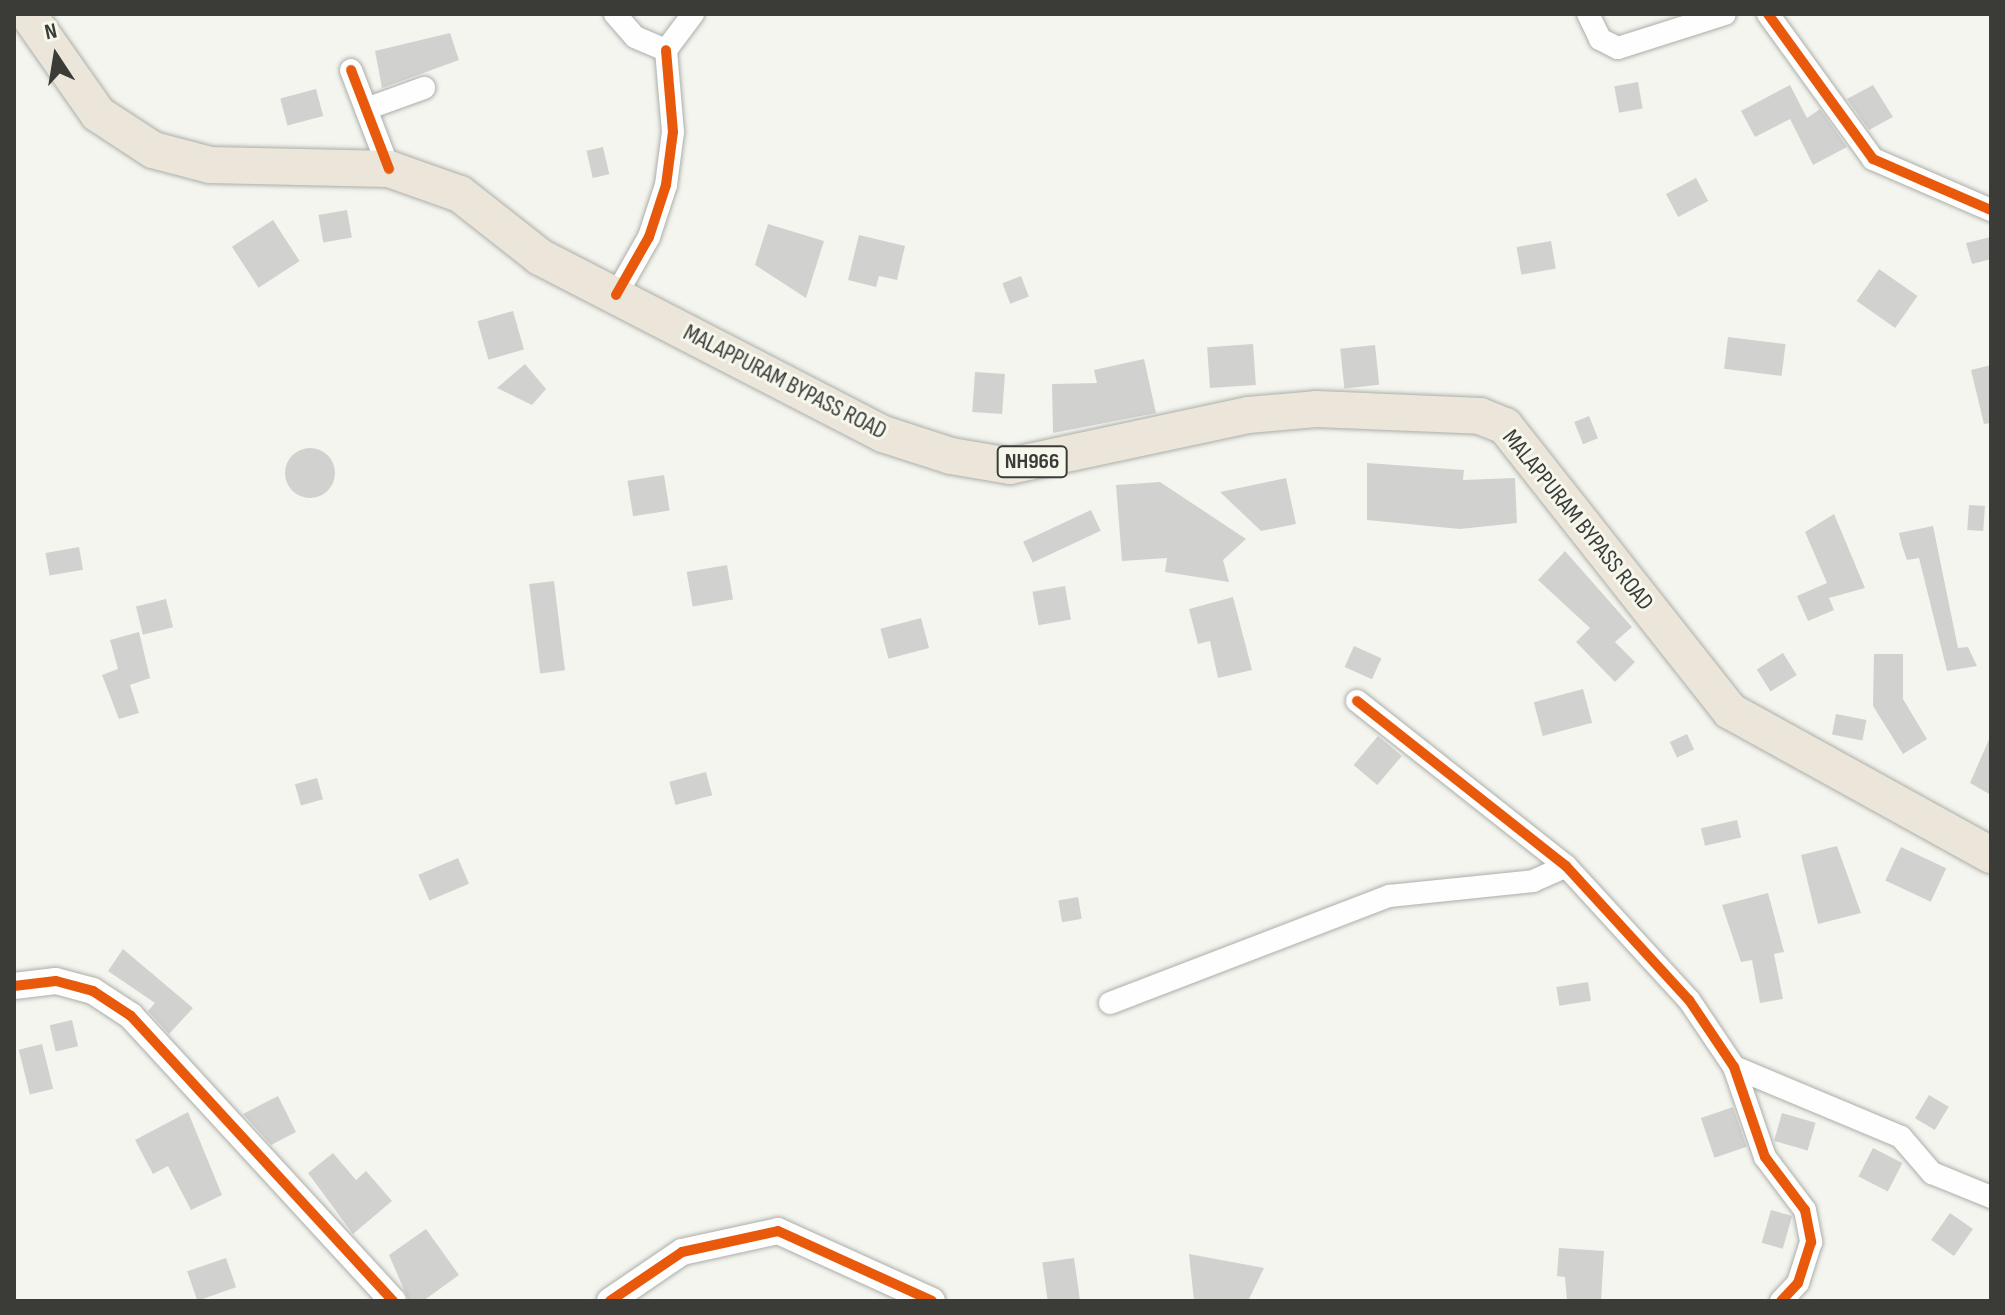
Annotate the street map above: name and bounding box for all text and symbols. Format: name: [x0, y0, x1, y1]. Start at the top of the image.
north arrow: [16, 16, 96, 96]
text: N: [42, 18, 59, 46]
street label: MALAPPURAM BYPASS ROAD: [679, 318, 891, 446]
street label: MALAPPURAM BYPASS ROAD: [1496, 424, 1660, 616]
road number: NH966: [996, 444, 1068, 480]

